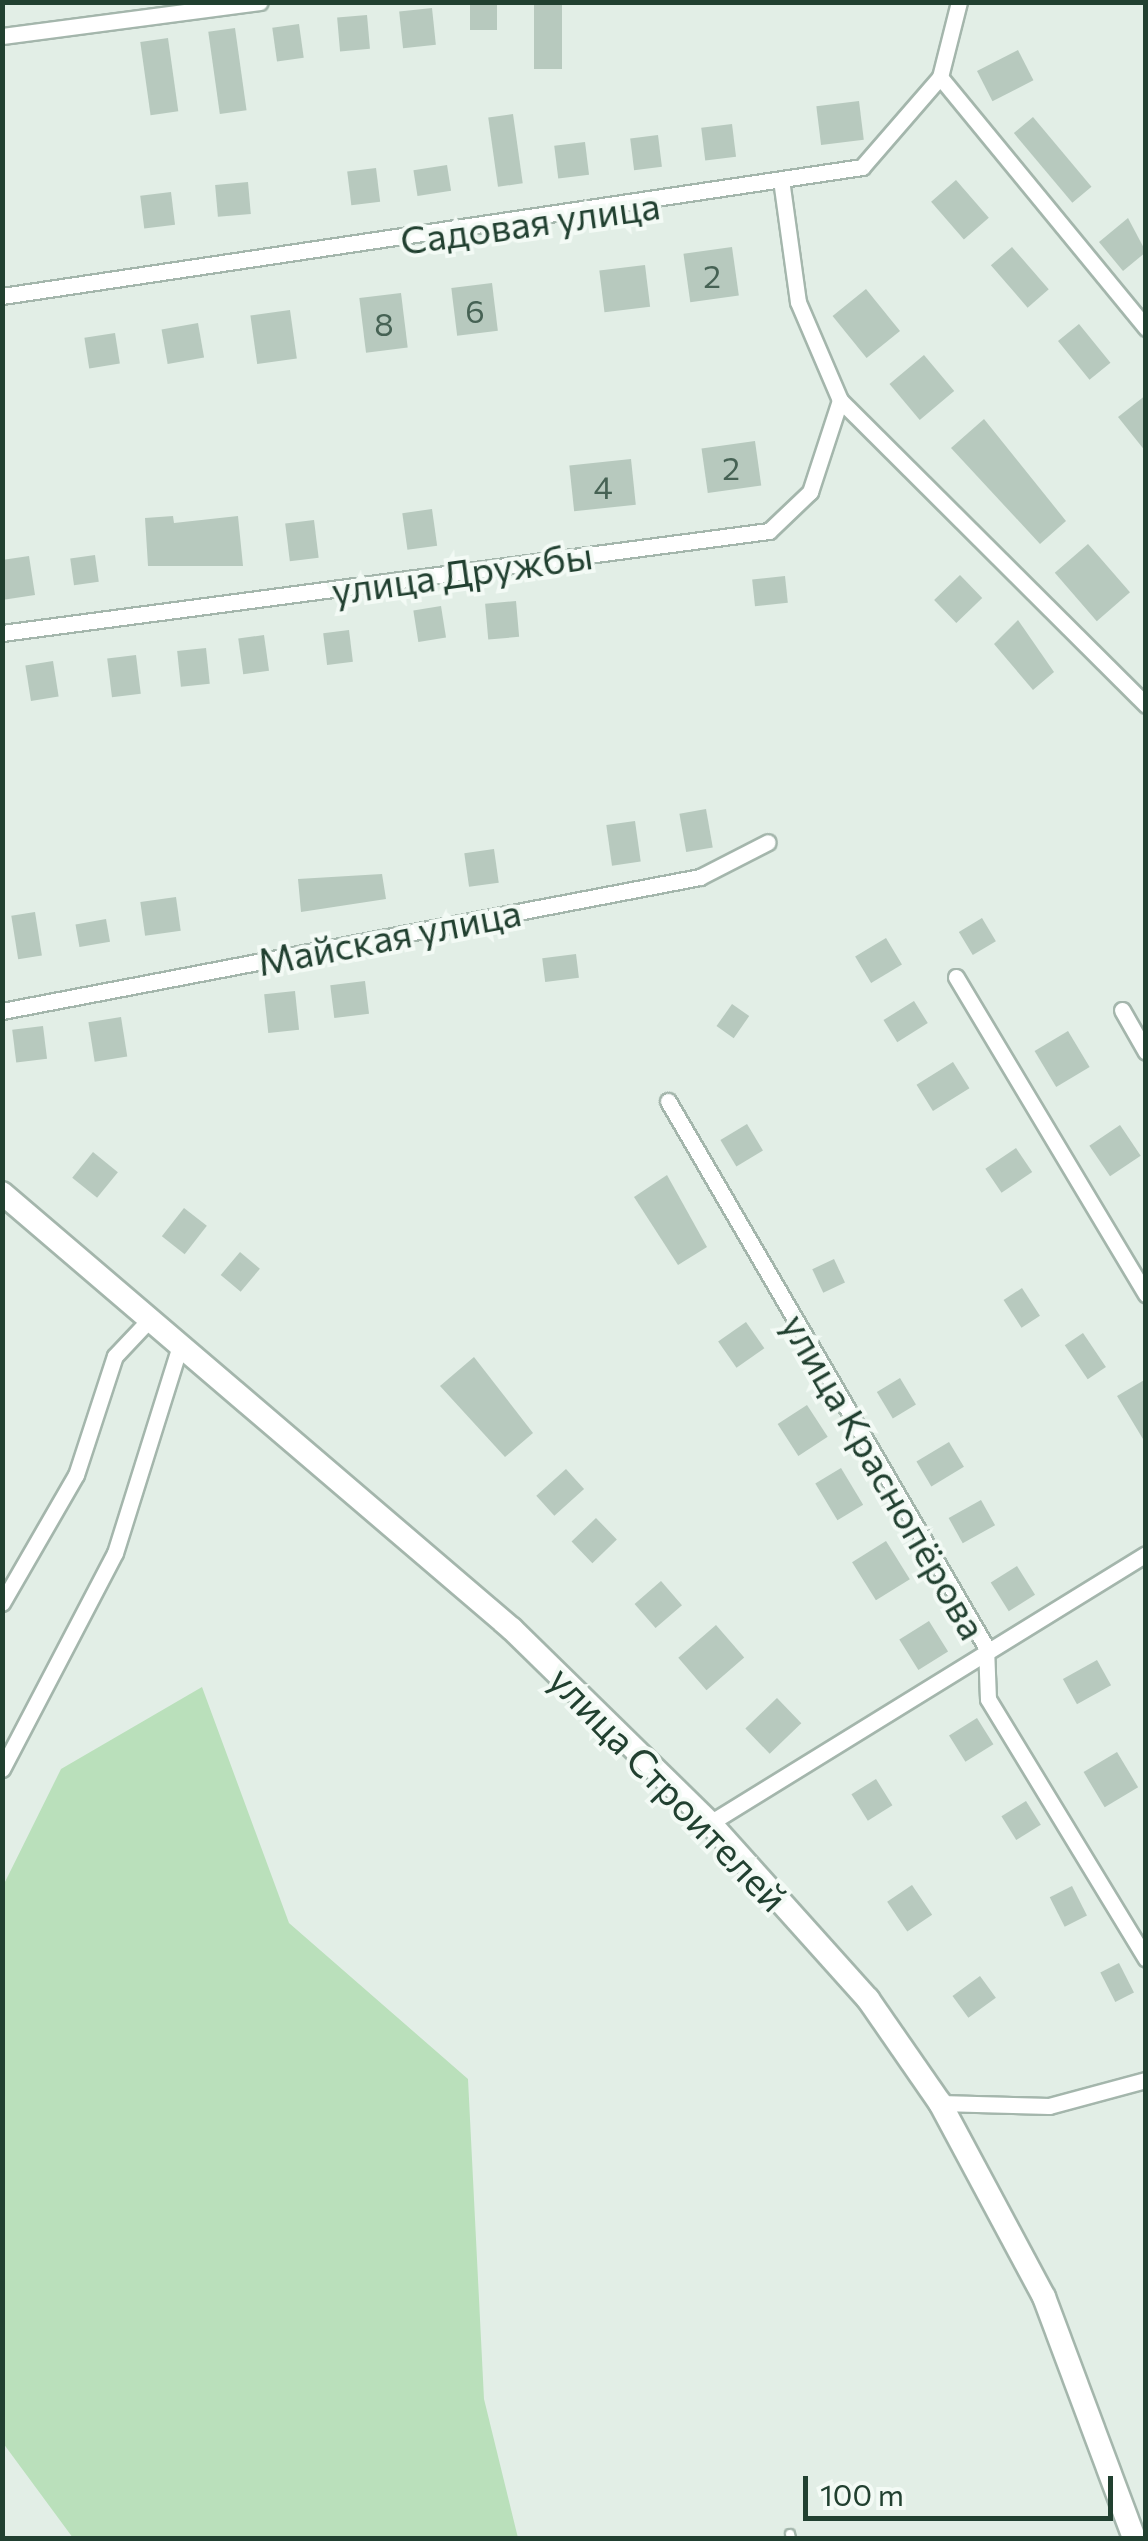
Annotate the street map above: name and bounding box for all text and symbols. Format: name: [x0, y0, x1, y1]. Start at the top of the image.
street label: Садовая улица: [397, 181, 663, 263]
house number: 2: [703, 256, 721, 294]
house number: 6: [465, 291, 485, 329]
house number: 8: [374, 304, 394, 342]
house number: 2: [722, 448, 740, 486]
house number: 4: [593, 467, 613, 505]
street label: улица Дружбы: [329, 531, 595, 613]
street label: Майская улица: [253, 888, 525, 984]
street label: улица Краснопёрова: [773, 1305, 997, 1647]
street label: улица Строителей: [541, 1656, 797, 1920]
scale bar: [808, 2456, 1118, 2518]
text: 100 m: [820, 2475, 904, 2512]

